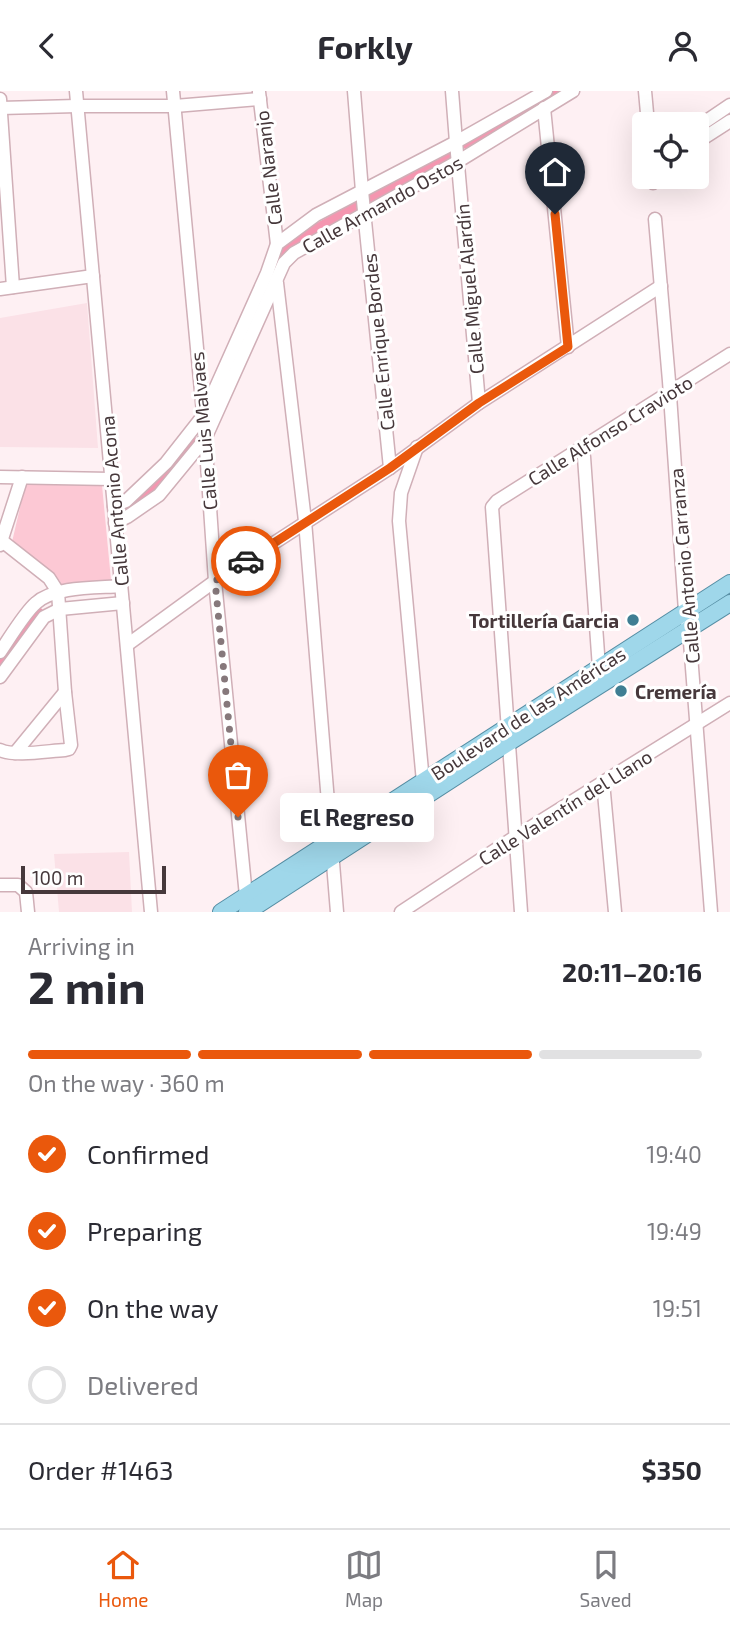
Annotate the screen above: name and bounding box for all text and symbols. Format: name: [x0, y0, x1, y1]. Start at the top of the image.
icon: back: [28, 27, 66, 65]
text: Forkly: [317, 27, 413, 65]
icon: person: [664, 27, 702, 65]
street label: Calle Naranjo: [250, 109, 286, 227]
map controls: [632, 112, 709, 189]
button: locate: [632, 112, 709, 189]
pin: [525, 142, 585, 214]
street label: Calle Armando Ostos: [298, 150, 466, 258]
icon: home: [536, 153, 574, 191]
street label: Calle Miguel Alardín: [450, 203, 488, 375]
street label: Calle Enrique Bordes: [357, 252, 399, 432]
street label: Calle Luis Malvaes: [185, 351, 221, 511]
street label: Calle Alfonso Cravioto: [523, 370, 697, 490]
street label: Calle Antonio Acona: [95, 415, 133, 587]
street label: Calle Antonio Carranza: [664, 467, 704, 665]
courier: [211, 526, 281, 596]
icon: car: [227, 542, 265, 580]
place label: Tortillería Garcia: [469, 609, 619, 632]
marker: Tortillería Garcia: [625, 612, 641, 628]
street label: Boulevard de las Américas: [426, 641, 630, 785]
place label: Cremería: [635, 680, 717, 703]
marker: Cremería: [613, 683, 629, 699]
street label: Calle Valentín del Llano: [474, 744, 656, 870]
pin: [208, 745, 268, 817]
icon: bag: [219, 756, 257, 794]
callout: El Regreso: [280, 793, 434, 841]
text: El Regreso: [300, 803, 414, 831]
scale bar: [21, 863, 166, 895]
text: 100 m: [32, 866, 83, 889]
text: Arriving in: [28, 932, 135, 960]
text: 20:11–20:16: [562, 956, 702, 987]
text: 2 min: [28, 958, 146, 1013]
text: On the way · 360 m: [28, 1069, 225, 1097]
icon: check: [28, 1135, 66, 1173]
text: Confirmed: [87, 1138, 210, 1169]
text: 19:40: [646, 1140, 702, 1168]
icon: check: [28, 1212, 66, 1250]
text: Preparing: [87, 1215, 202, 1246]
text: 19:49: [647, 1217, 702, 1245]
icon: check: [28, 1289, 66, 1327]
text: On the way: [87, 1292, 218, 1323]
text: 19:51: [653, 1294, 702, 1322]
text: Delivered: [87, 1369, 199, 1400]
text: Order #1463: [28, 1454, 174, 1485]
text: $350: [641, 1454, 702, 1485]
tab: Home: [98, 1546, 149, 1611]
tab: Map: [345, 1546, 383, 1611]
tab: Saved: [580, 1546, 632, 1611]

